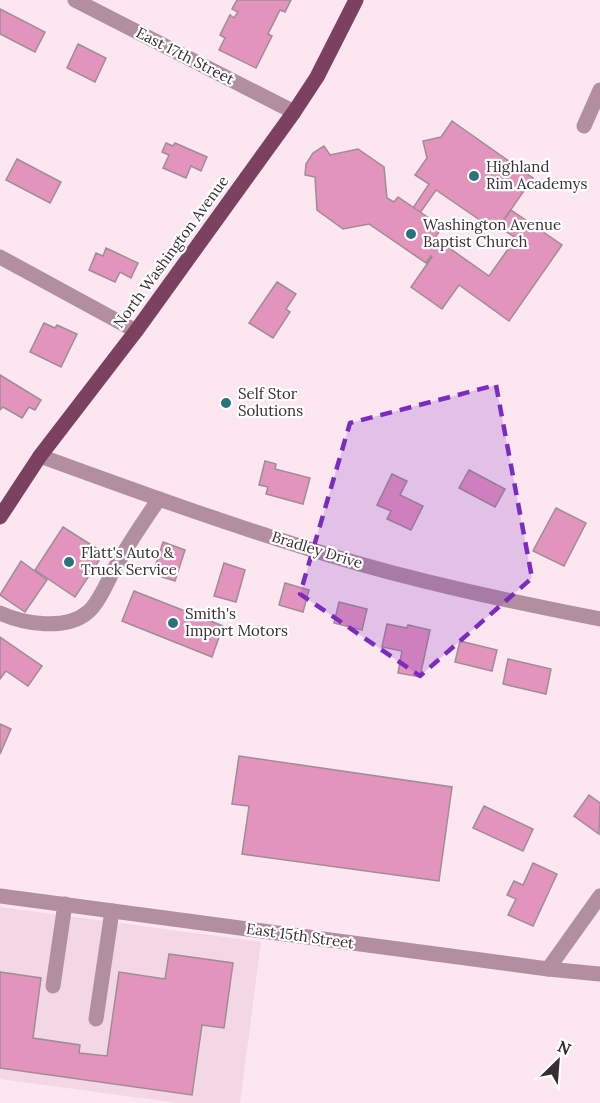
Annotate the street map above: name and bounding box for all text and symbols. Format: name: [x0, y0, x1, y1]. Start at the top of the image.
street label: East 17th Street: [133, 23, 238, 88]
place label: Highland Rim Academys: [486, 157, 587, 193]
marker: Highland Rim Academys: [467, 169, 481, 183]
street label: North Washington Avenue: [109, 172, 232, 332]
place label: Washington Avenue Baptist Church: [423, 215, 561, 251]
marker: Washington Avenue Baptist Church: [404, 227, 418, 241]
place label: Self Stor Solutions: [238, 384, 303, 420]
marker: Self Stor Solutions: [219, 396, 233, 410]
street label: Bradley Drive: [270, 527, 365, 572]
place label: Flatt's Auto & Truck Service: [81, 543, 177, 579]
marker: Flatt's Auto & Truck Service: [62, 555, 76, 569]
place label: Smith's Import Motors: [185, 604, 288, 640]
marker: Smith's Import Motors: [166, 616, 180, 630]
street label: East 15th Street: [245, 919, 355, 953]
north arrow: [528, 1031, 588, 1091]
text: N: [555, 1036, 574, 1059]

